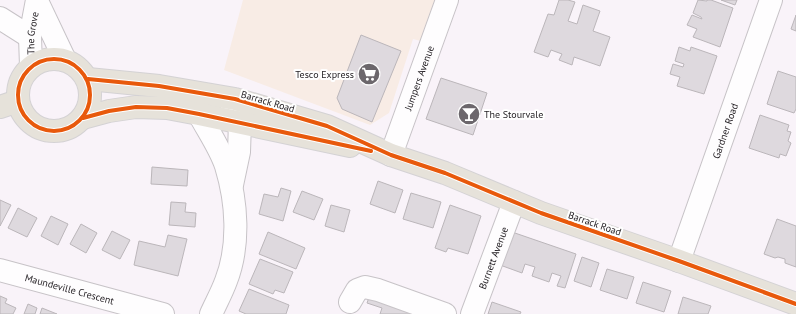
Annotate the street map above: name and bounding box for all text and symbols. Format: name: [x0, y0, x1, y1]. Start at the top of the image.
street label: The Grove: [24, 11, 42, 55]
street label: Jumpers Avenue: [401, 44, 437, 113]
supermarket icon: Tesco Express: [356, 61, 382, 87]
place label: Tesco Express: [295, 68, 354, 81]
street label: Barrack Road: [239, 88, 296, 115]
bar icon: The Stourvale: [456, 101, 482, 127]
street label: Gardner Road: [710, 102, 741, 160]
place label: The Stourvale: [484, 108, 543, 121]
street label: Barrack Road: [567, 208, 623, 239]
street label: Burnett Avenue: [476, 225, 511, 291]
street label: Maundeville Crescent: [23, 271, 116, 308]

